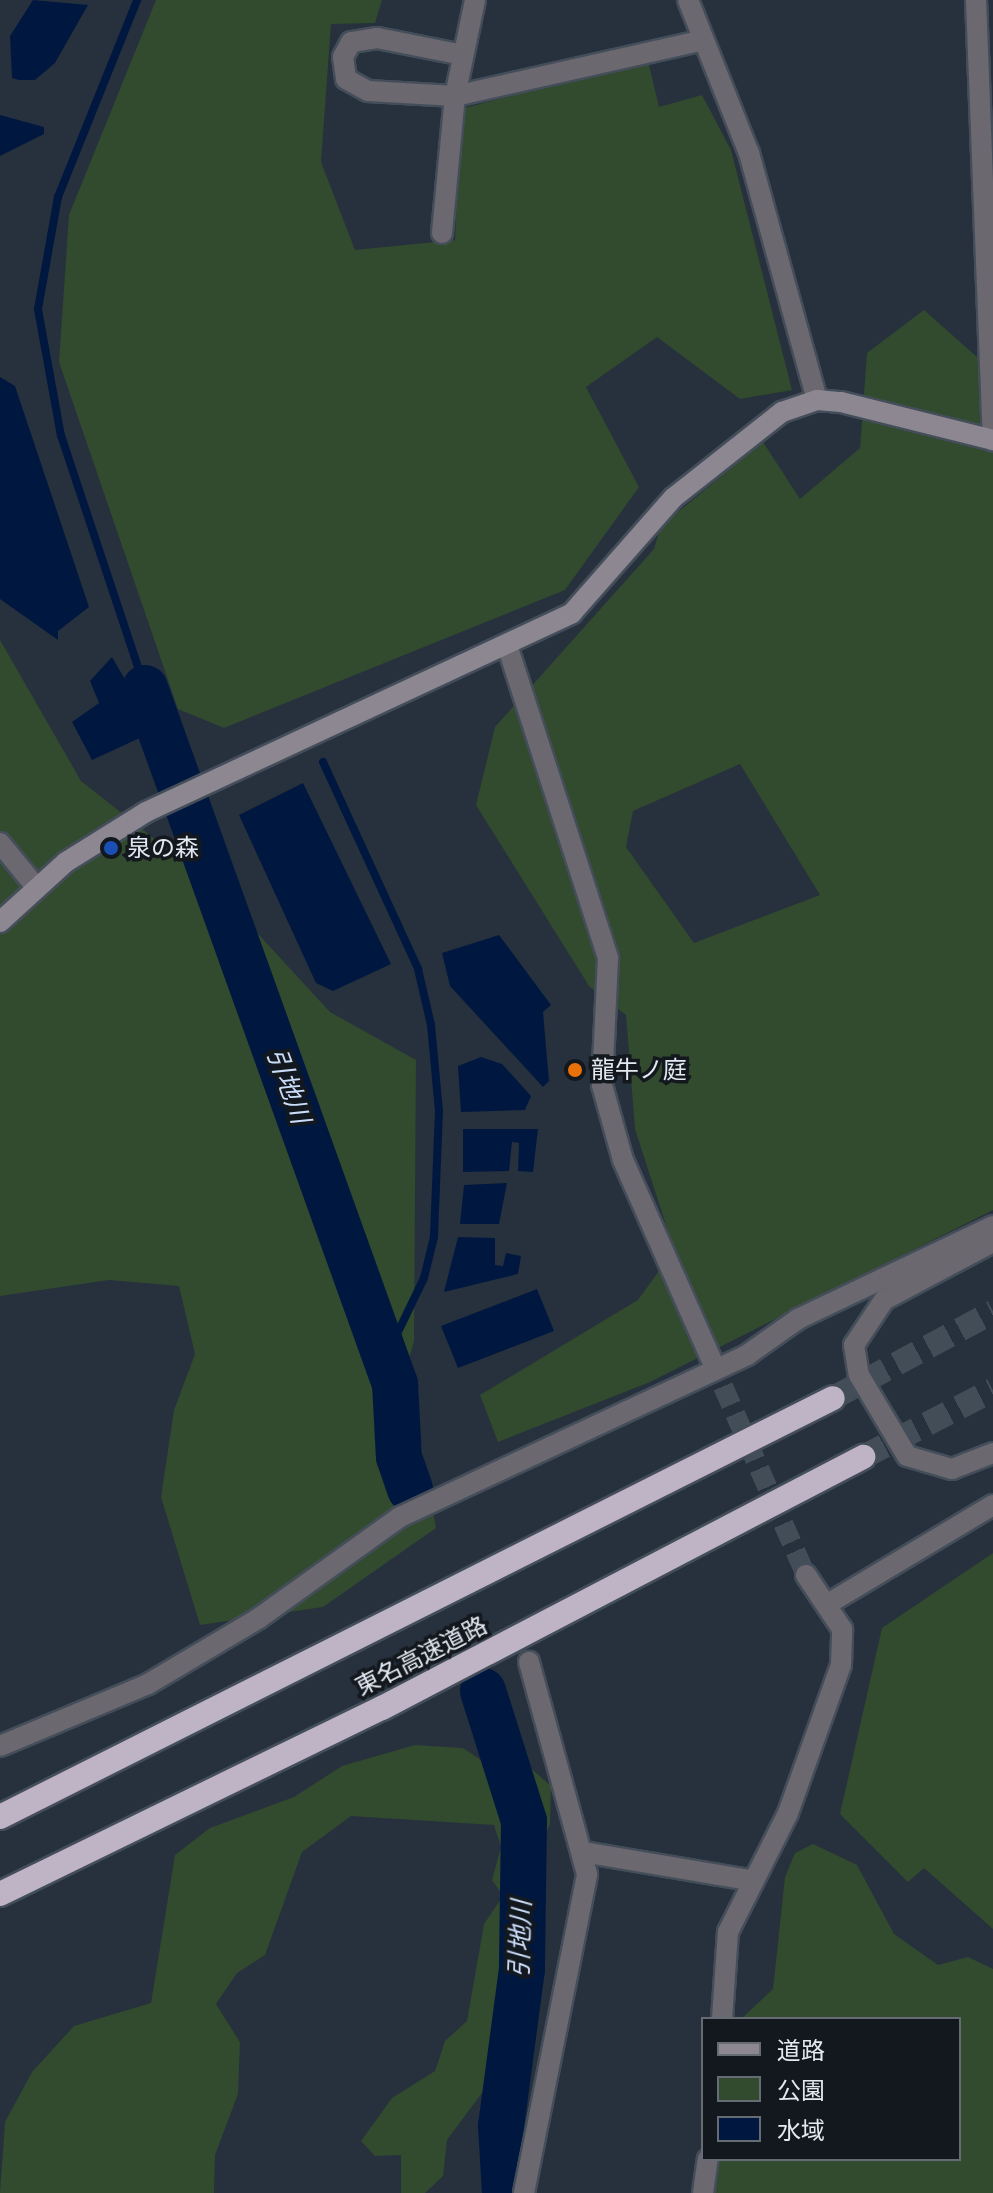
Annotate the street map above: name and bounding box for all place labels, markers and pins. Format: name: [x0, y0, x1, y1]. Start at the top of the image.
place label: 泉の森: [127, 834, 199, 862]
marker: 泉の森: [102, 839, 120, 857]
place label: 龍牛ノ庭: [591, 1056, 687, 1084]
marker: 龍牛ノ庭: [566, 1061, 584, 1079]

